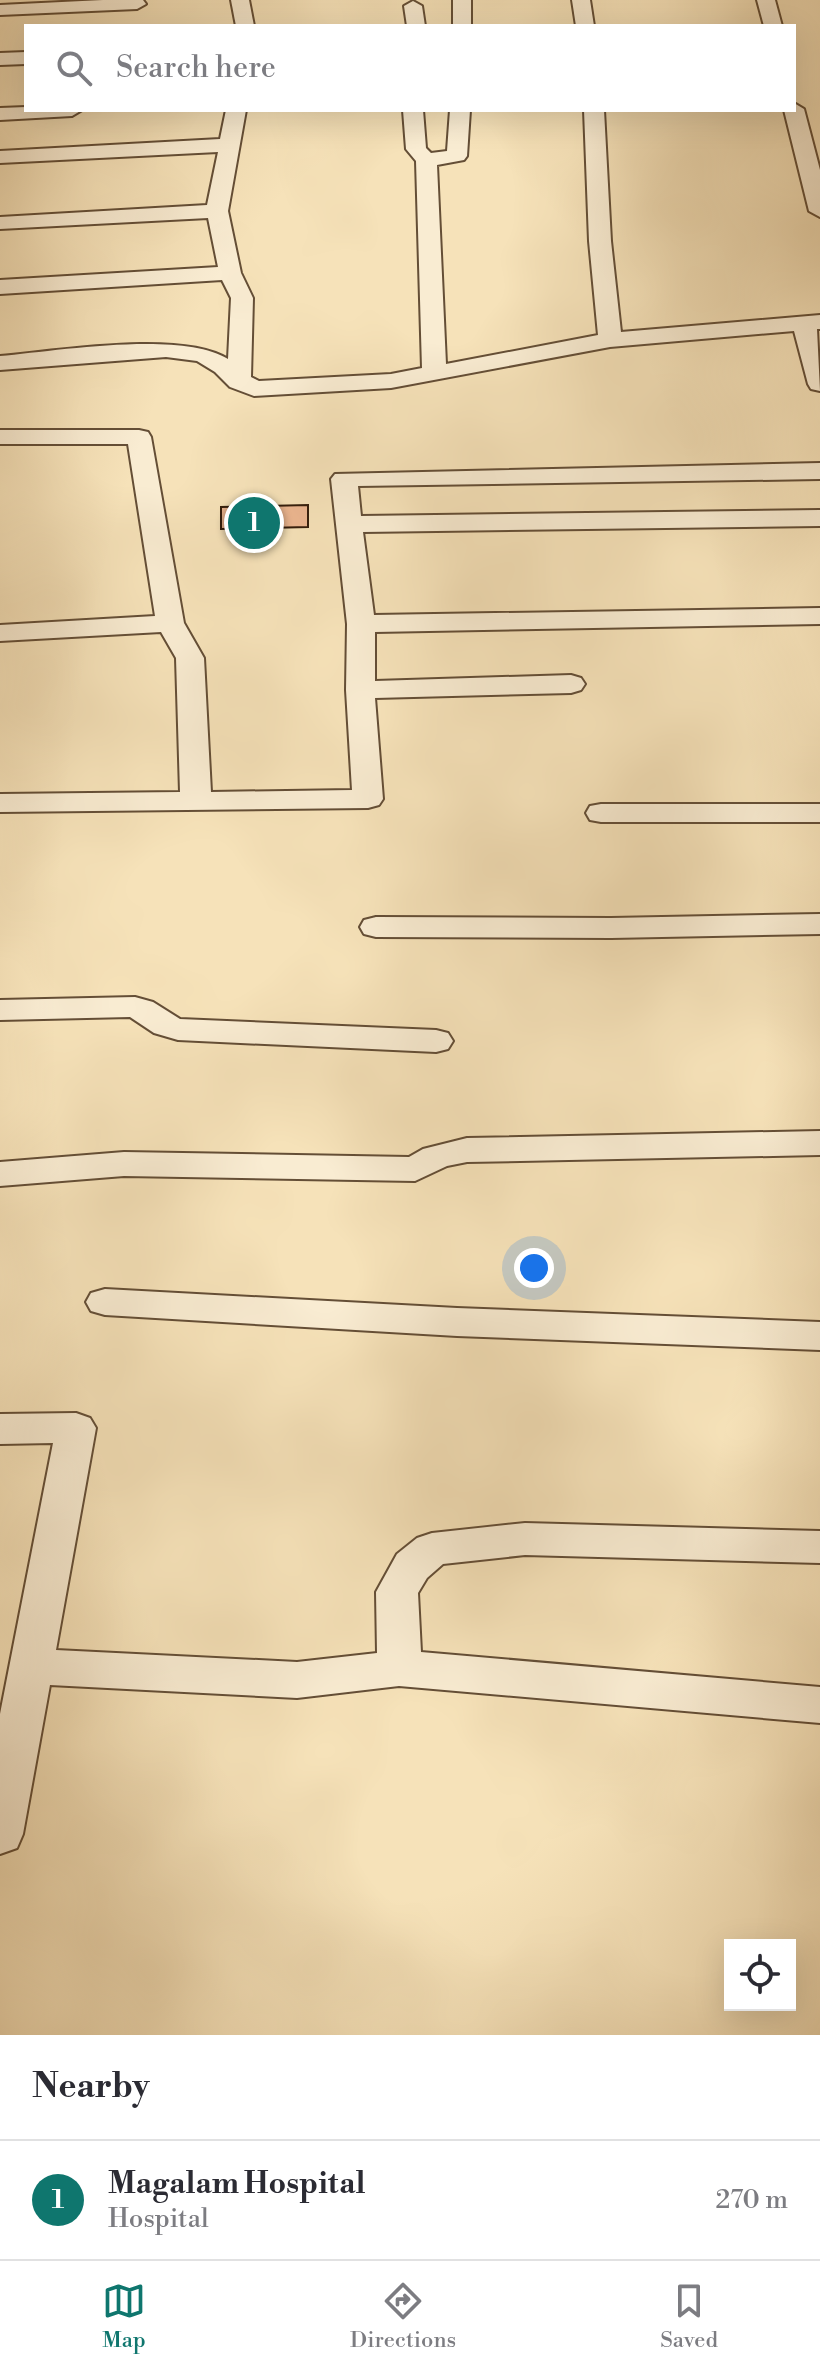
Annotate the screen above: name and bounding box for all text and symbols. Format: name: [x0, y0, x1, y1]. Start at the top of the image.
search box: [24, 24, 796, 112]
icon: search: [52, 46, 96, 90]
text: Search here: [116, 49, 276, 87]
pin: 1: [228, 493, 280, 553]
your location: [514, 1248, 554, 1288]
map controls: [724, 1939, 796, 2011]
button: locate: [724, 1939, 796, 2011]
text: Nearby: [32, 2066, 150, 2108]
text: Magalam Hospital: [108, 2165, 365, 2203]
text: 1: [52, 2184, 64, 2216]
text: 270 m: [715, 2184, 788, 2216]
text: Hospital: [108, 2203, 209, 2235]
tab: Map: [102, 2279, 146, 2354]
tab: Directions: [350, 2279, 456, 2354]
tab: Saved: [660, 2279, 718, 2354]

